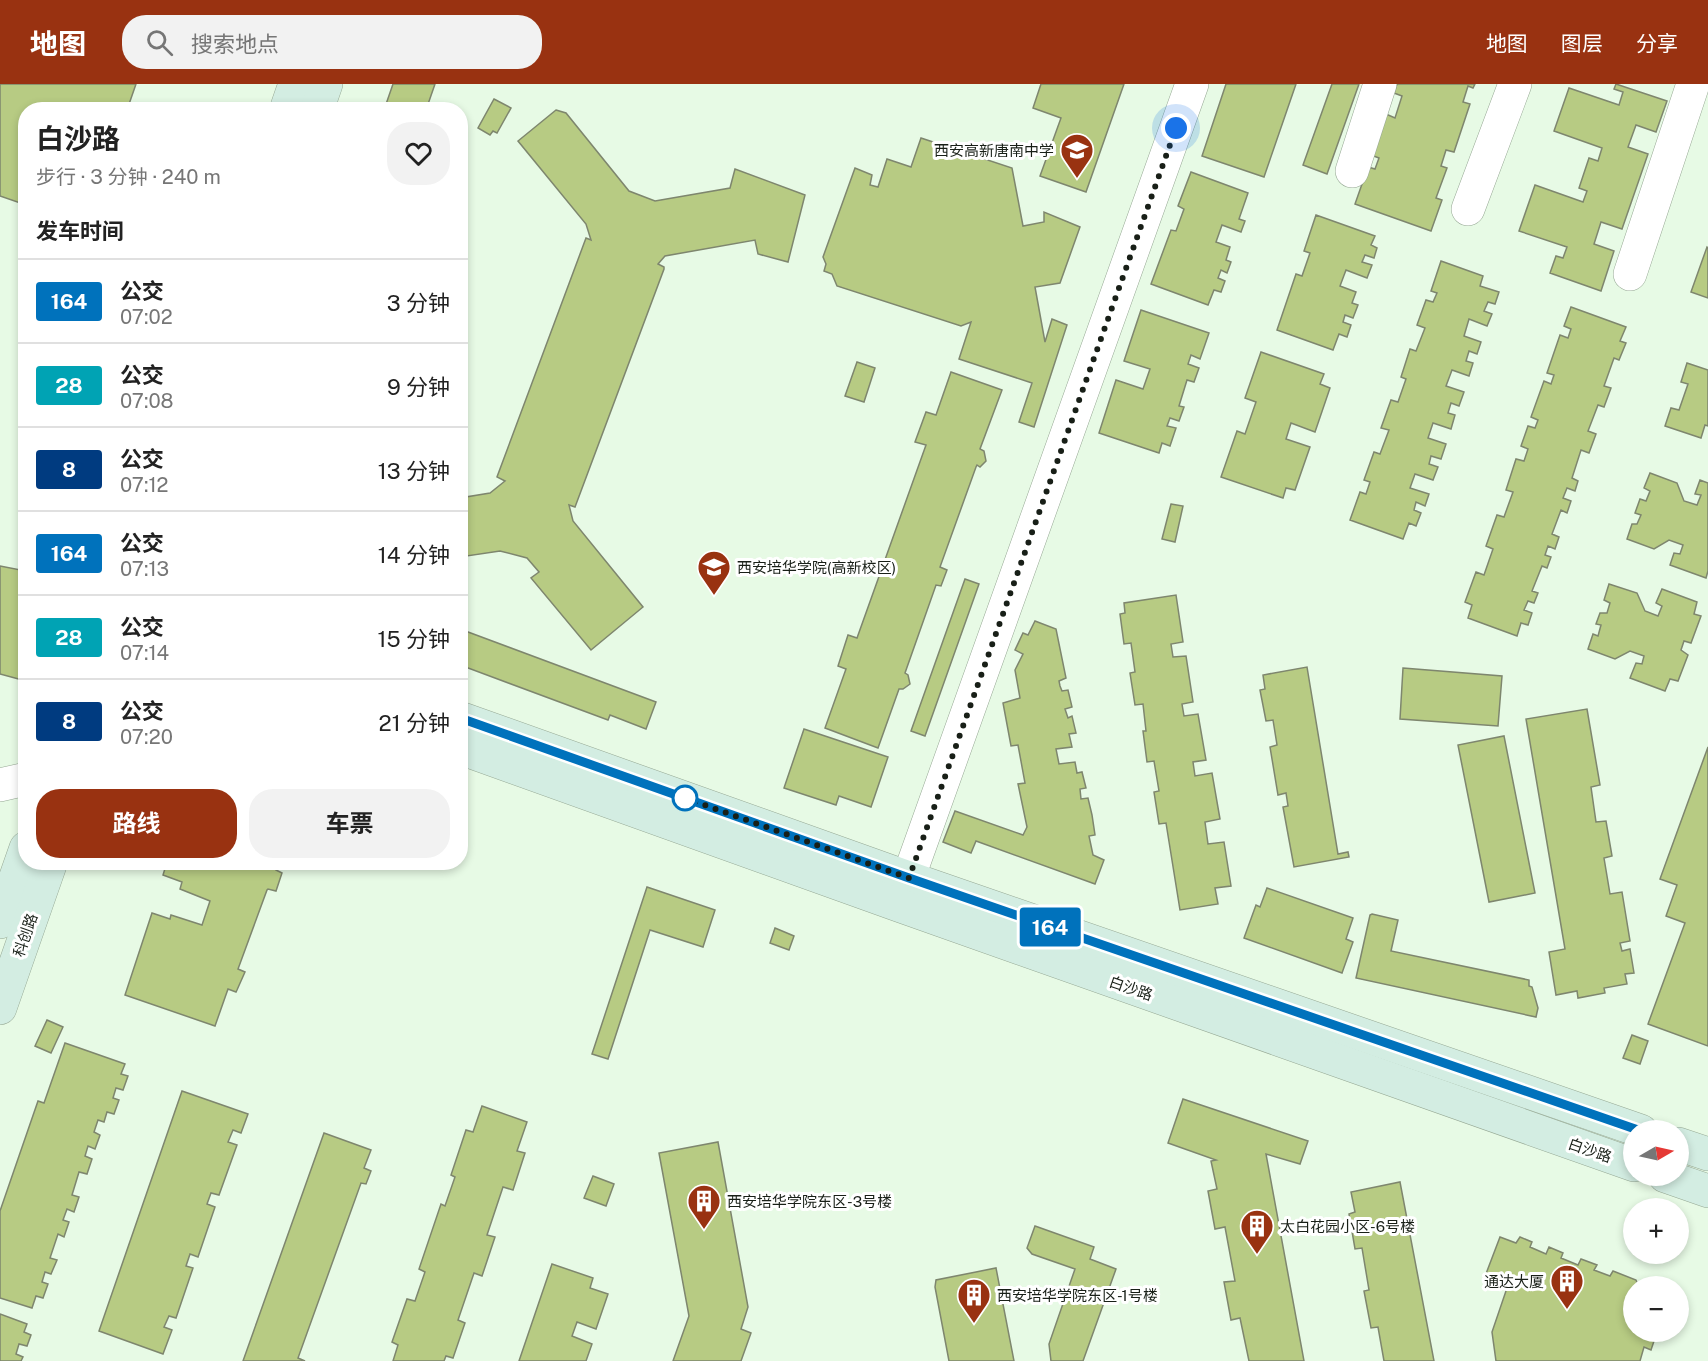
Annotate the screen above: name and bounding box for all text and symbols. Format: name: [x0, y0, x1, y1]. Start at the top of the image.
search box: [122, 15, 542, 69]
icon: search: [143, 26, 176, 59]
text: 地图: [30, 27, 86, 60]
text: 搜索地点: [191, 31, 279, 57]
text: 地图: [1486, 31, 1528, 56]
text: 图层: [1561, 31, 1603, 56]
text: 分享: [1636, 31, 1678, 56]
your location: [1161, 113, 1191, 143]
text: 白沙路: [36, 122, 120, 155]
button: heart: [387, 122, 450, 185]
school or university icon: 西安高新唐南中学: [1059, 132, 1095, 179]
place label: 西安高新唐南中学: [934, 142, 1054, 159]
text: 步行 · 3 分钟 · 240 m: [36, 165, 221, 189]
text: 发车时间: [36, 218, 124, 244]
text: 公交: [120, 278, 164, 304]
text: 164: [51, 289, 87, 314]
text: 3 分钟: [387, 290, 450, 316]
text: 07:02: [120, 305, 173, 329]
text: 公交: [120, 362, 164, 388]
text: 28: [55, 373, 83, 398]
text: 9 分钟: [387, 374, 450, 400]
text: 07:08: [120, 389, 173, 413]
text: 公交: [120, 446, 164, 472]
text: 8: [62, 457, 76, 482]
text: 13 分钟: [378, 458, 450, 484]
text: 07:12: [120, 473, 168, 497]
text: 公交: [120, 530, 164, 556]
text: 164: [51, 541, 87, 566]
text: 14 分钟: [378, 542, 450, 568]
school or university icon: 西安培华学院(高新校区): [696, 549, 732, 596]
text: 07:13: [120, 557, 169, 581]
place label: 西安培华学院(高新校区): [737, 559, 896, 576]
text: 公交: [120, 614, 164, 640]
text: 28: [55, 625, 83, 650]
text: 15 分钟: [378, 626, 450, 652]
text: 07:14: [120, 641, 169, 665]
text: 公交: [120, 698, 164, 724]
text: 8: [62, 709, 76, 734]
text: 21 分钟: [379, 710, 450, 736]
text: 07:20: [120, 725, 173, 749]
unlabelled marker: [672, 785, 698, 811]
button: 路线: [36, 789, 237, 858]
button: 车票: [249, 789, 450, 858]
line badge: 164: [1016, 908, 1084, 946]
street label: 科创路: [10, 911, 40, 959]
text: 164: [1032, 915, 1068, 940]
street label: 白沙路: [1107, 973, 1155, 1003]
north arrow: [1623, 1120, 1689, 1186]
map controls: [1623, 1120, 1689, 1342]
street label: 白沙路: [1566, 1135, 1614, 1165]
building icon: 西安培华学院东区-3号楼: [686, 1183, 722, 1230]
place label: 西安培华学院东区-3号楼: [727, 1193, 892, 1210]
button: +: [1623, 1198, 1689, 1264]
building icon: 太白花园小区-6号楼: [1239, 1208, 1275, 1255]
place label: 太白花园小区-6号楼: [1280, 1218, 1415, 1235]
building icon: 通达大厦: [1549, 1263, 1585, 1310]
place label: 通达大厦: [1484, 1273, 1544, 1290]
button: −: [1623, 1276, 1689, 1342]
building icon: 西安培华学院东区-1号楼: [956, 1277, 992, 1324]
place label: 西安培华学院东区-1号楼: [997, 1287, 1158, 1304]

